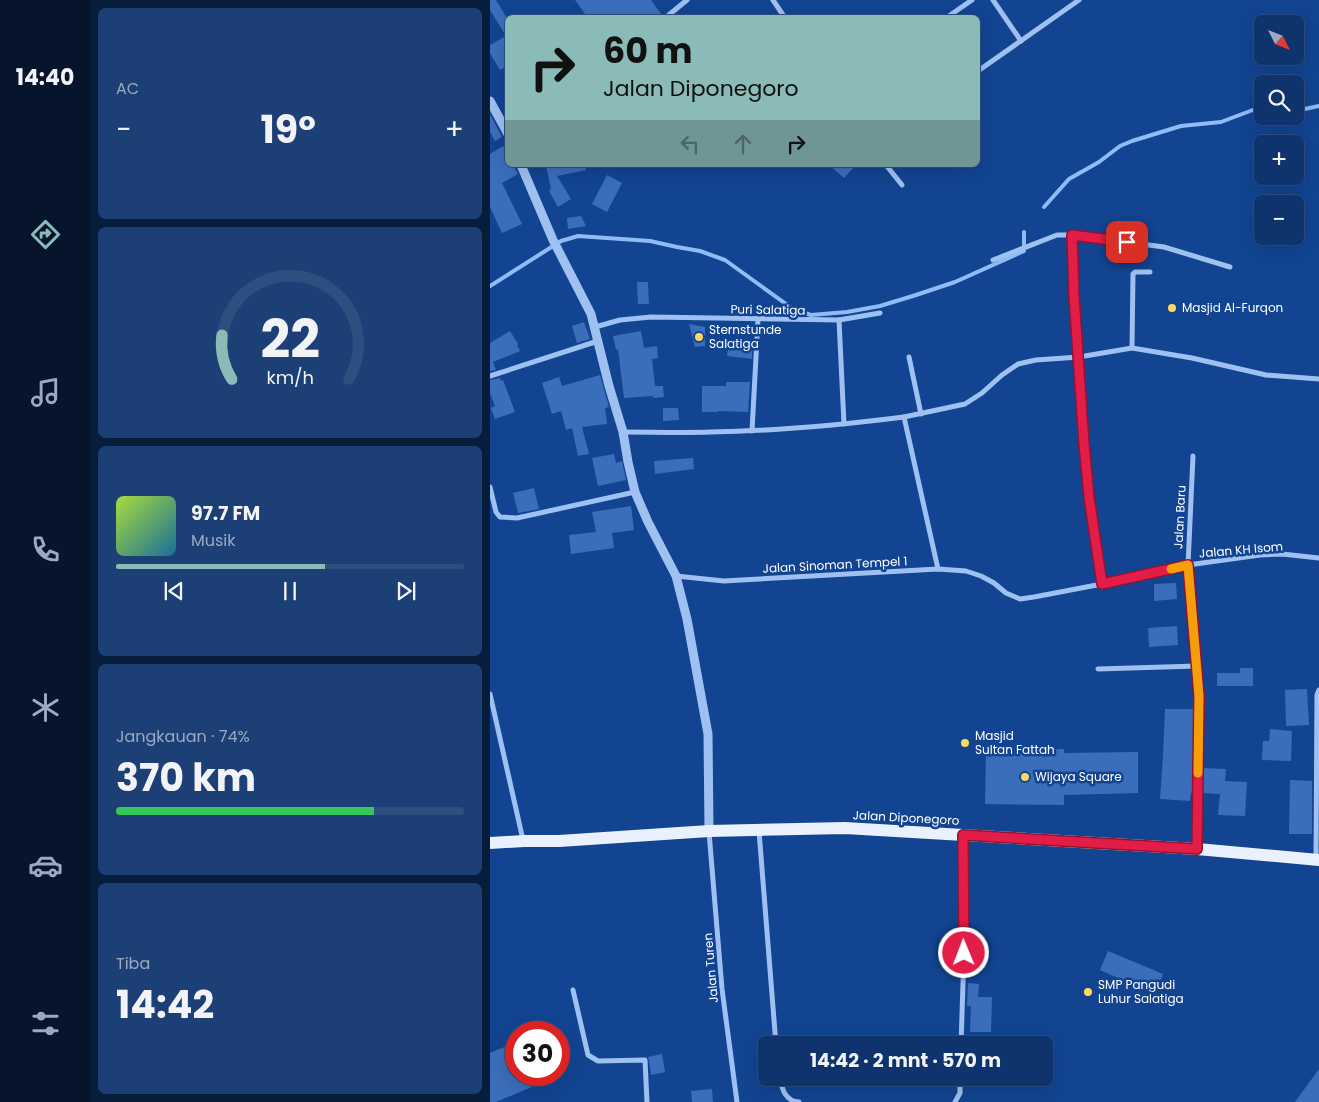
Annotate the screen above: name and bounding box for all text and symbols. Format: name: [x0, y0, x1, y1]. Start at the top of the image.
north arrow: [1254, 15, 1304, 65]
map controls: [1254, 15, 1304, 245]
text: 60 m: [603, 26, 693, 75]
icon: right: [520, 35, 585, 100]
text: 14:40: [16, 62, 74, 93]
text: Jalan Diponegoro: [603, 73, 799, 104]
button: search: [1254, 75, 1304, 125]
text: AC: [116, 77, 139, 100]
text: 19°: [261, 103, 316, 156]
text: −: [116, 110, 131, 149]
text: +: [445, 110, 464, 149]
icon: left: [676, 130, 704, 158]
icon: ahead: [729, 130, 757, 158]
icon: right: [782, 130, 810, 158]
button: +: [1254, 135, 1304, 185]
button: −: [1254, 195, 1304, 245]
icon: directions: [28, 217, 63, 252]
pin: [1106, 221, 1148, 263]
icon: arrive: [1113, 228, 1141, 256]
place label: Masjid Al-Furqon: [1182, 299, 1283, 316]
street label: Puri Salatiga: [730, 300, 806, 319]
marker: Masjid Al-Furqon: [1166, 302, 1178, 314]
text: 22: [260, 303, 320, 376]
place label: Sternstunde Salatiga: [709, 321, 782, 352]
marker: Sternstunde Salatiga: [693, 331, 705, 343]
text: km/h: [266, 365, 314, 390]
icon: music: [28, 375, 63, 410]
street label: Jalan Baru: [1169, 485, 1190, 549]
text: 97.7 FM: [191, 500, 260, 527]
text: Musik: [191, 529, 236, 552]
icon: phone: [28, 532, 63, 567]
street label: Jalan KH Isom: [1198, 537, 1284, 562]
street label: Jalan Sinoman Tempel 1: [762, 552, 908, 577]
icon: previous: [160, 577, 188, 605]
icon: pause: [276, 577, 304, 605]
icon: next: [392, 577, 420, 605]
icon: climate: [28, 690, 63, 725]
text: Jangkauan · 74%: [116, 725, 250, 748]
place label: Masjid Sultan Fattah: [975, 727, 1055, 758]
marker: Masjid Sultan Fattah: [959, 737, 971, 749]
text: 370 km: [116, 751, 256, 804]
place label: Wijaya Square: [1035, 768, 1122, 785]
marker: Wijaya Square: [1019, 771, 1031, 783]
street label: Jalan Diponegoro: [852, 806, 960, 829]
icon: car: [28, 848, 63, 883]
position arrow: [937, 926, 989, 978]
street label: Jalan Turen: [699, 932, 722, 1004]
text: Tiba: [116, 952, 150, 975]
place label: SMP Pangudi Luhur Salatiga: [1098, 976, 1184, 1007]
text: 14:42: [116, 978, 214, 1031]
marker: SMP Pangudi Luhur Salatiga: [1082, 986, 1094, 998]
icon: filters: [28, 1006, 63, 1041]
speed limit sign: 30: [505, 1021, 570, 1086]
text: 14:42 · 2 mnt · 570 m: [810, 1047, 1001, 1074]

